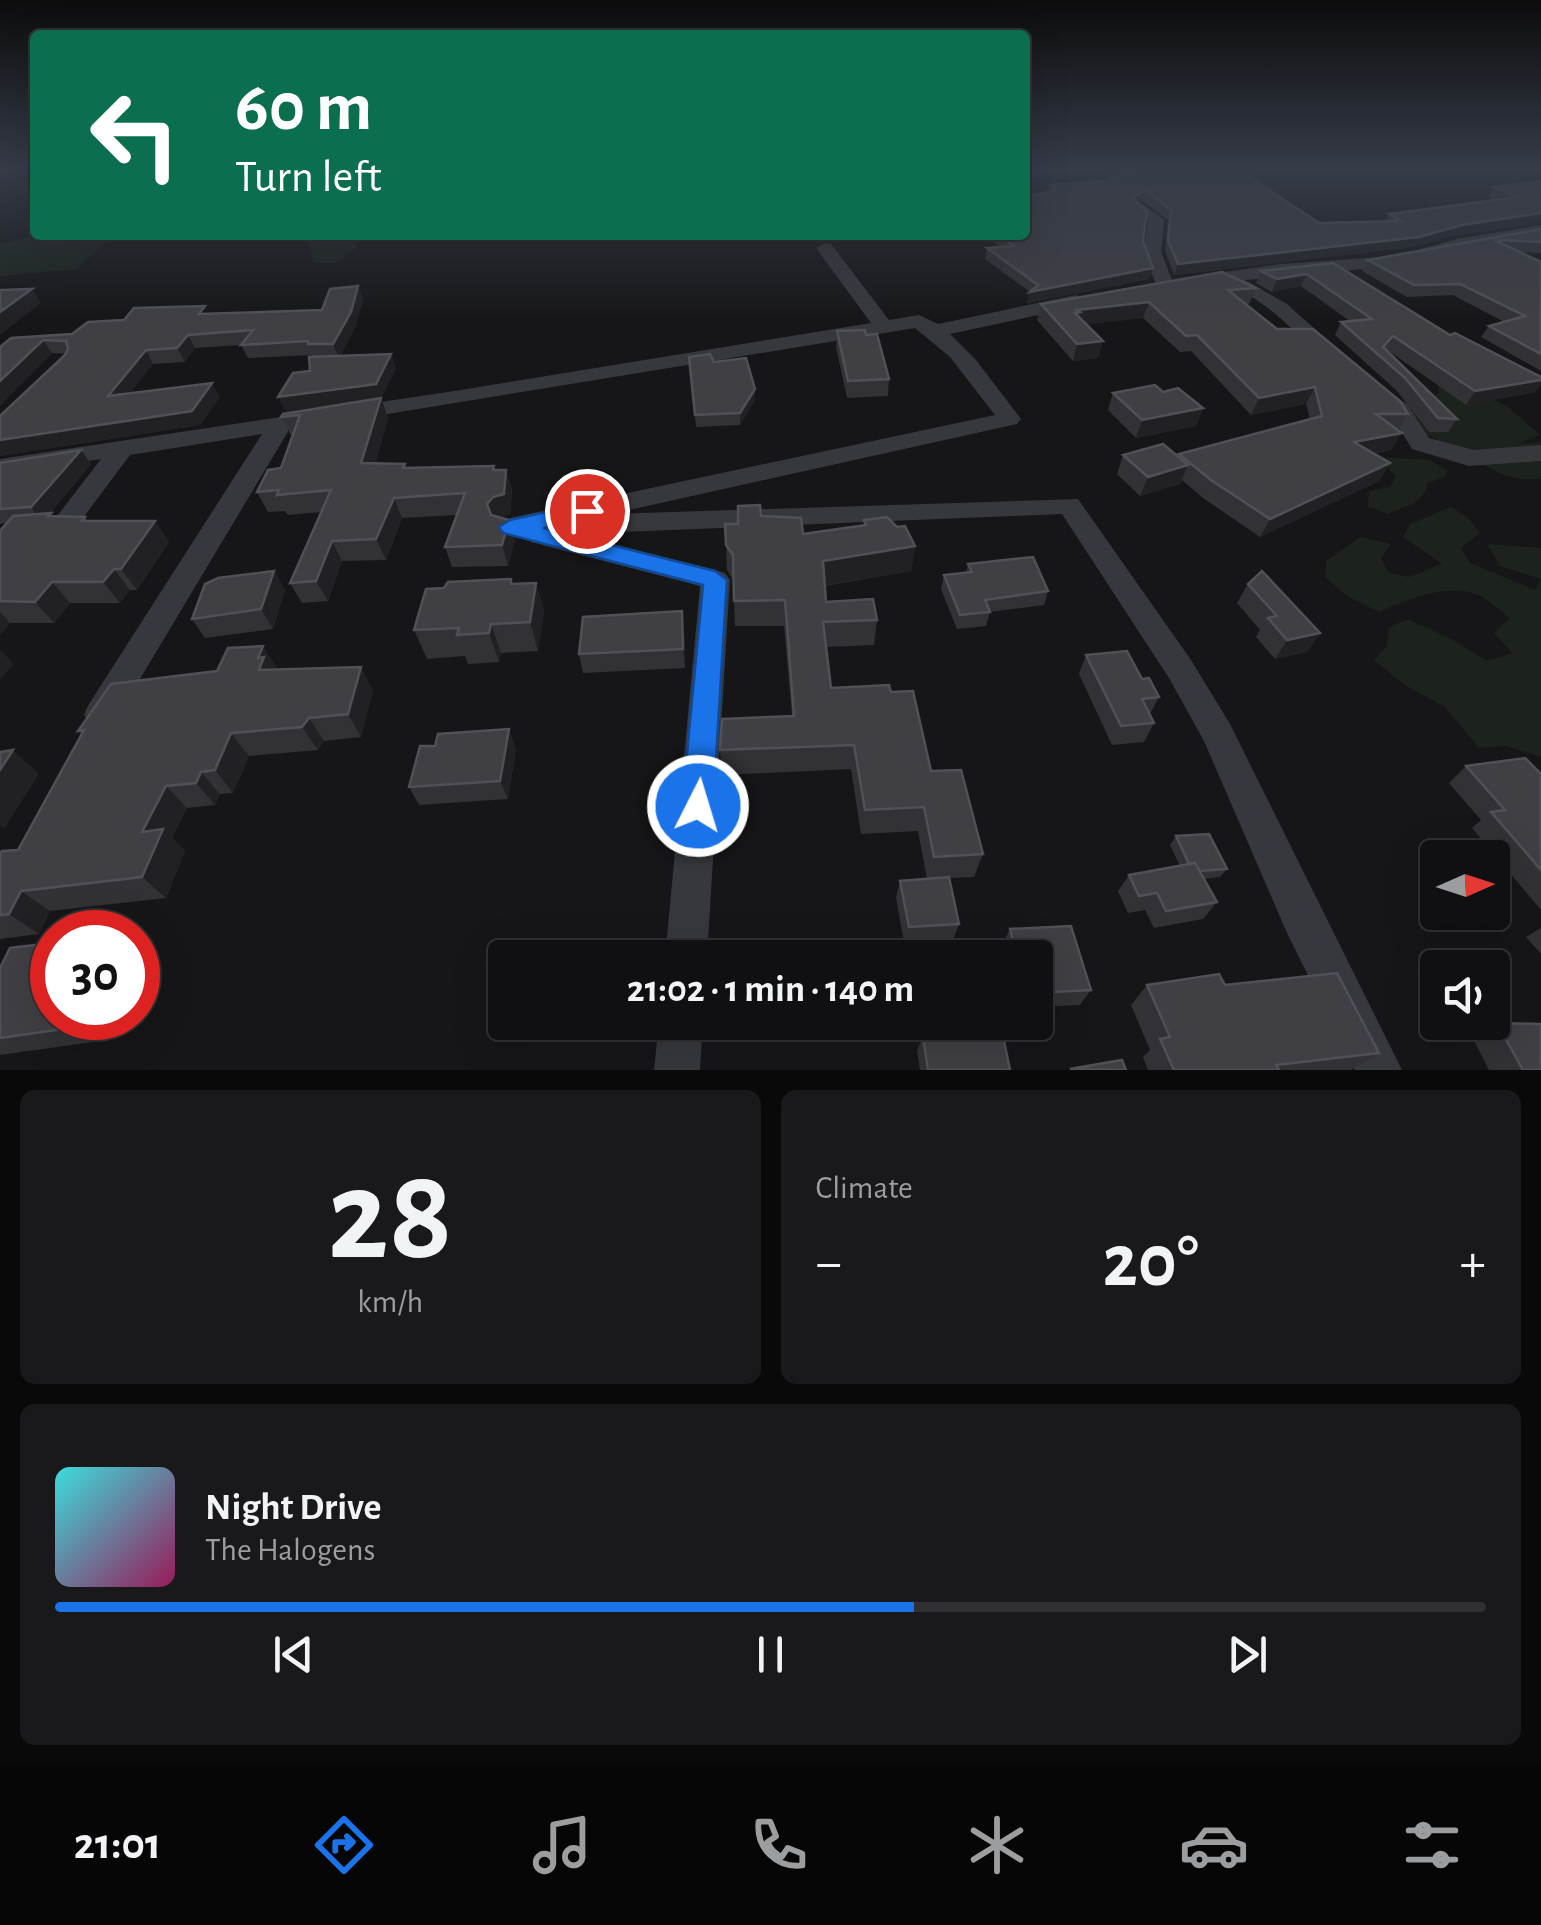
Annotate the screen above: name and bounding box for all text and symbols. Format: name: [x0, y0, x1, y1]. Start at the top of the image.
icon: left: [70, 70, 200, 200]
text: 60 m: [235, 73, 372, 143]
text: Turn left: [235, 155, 382, 200]
pin: [545, 469, 630, 554]
icon: arrive: [560, 484, 615, 539]
position arrow: [646, 754, 750, 858]
north arrow: [1420, 840, 1510, 930]
map controls: [1420, 840, 1510, 1040]
speed limit sign: 30: [30, 910, 160, 1040]
button: sound: [1420, 950, 1510, 1040]
text: 21:02 · 1 min · 140 m: [627, 971, 914, 1009]
text: 28: [328, 1153, 453, 1283]
text: Climate: [816, 1172, 913, 1204]
text: 20°: [1103, 1225, 1199, 1300]
text: −: [816, 1236, 842, 1291]
text: +: [1460, 1236, 1486, 1291]
text: km/h: [357, 1286, 423, 1318]
text: Night Drive: [205, 1489, 381, 1527]
text: The Halogens: [205, 1534, 375, 1566]
icon: previous: [266, 1627, 321, 1682]
icon: pause: [743, 1627, 798, 1682]
icon: next: [1220, 1627, 1275, 1682]
icon: directions: [309, 1810, 379, 1880]
icon: music: [527, 1810, 597, 1880]
icon: phone: [744, 1810, 814, 1880]
icon: climate: [962, 1810, 1032, 1880]
icon: car: [1179, 1810, 1249, 1880]
icon: filters: [1397, 1810, 1467, 1880]
text: 21:01: [74, 1822, 161, 1867]

